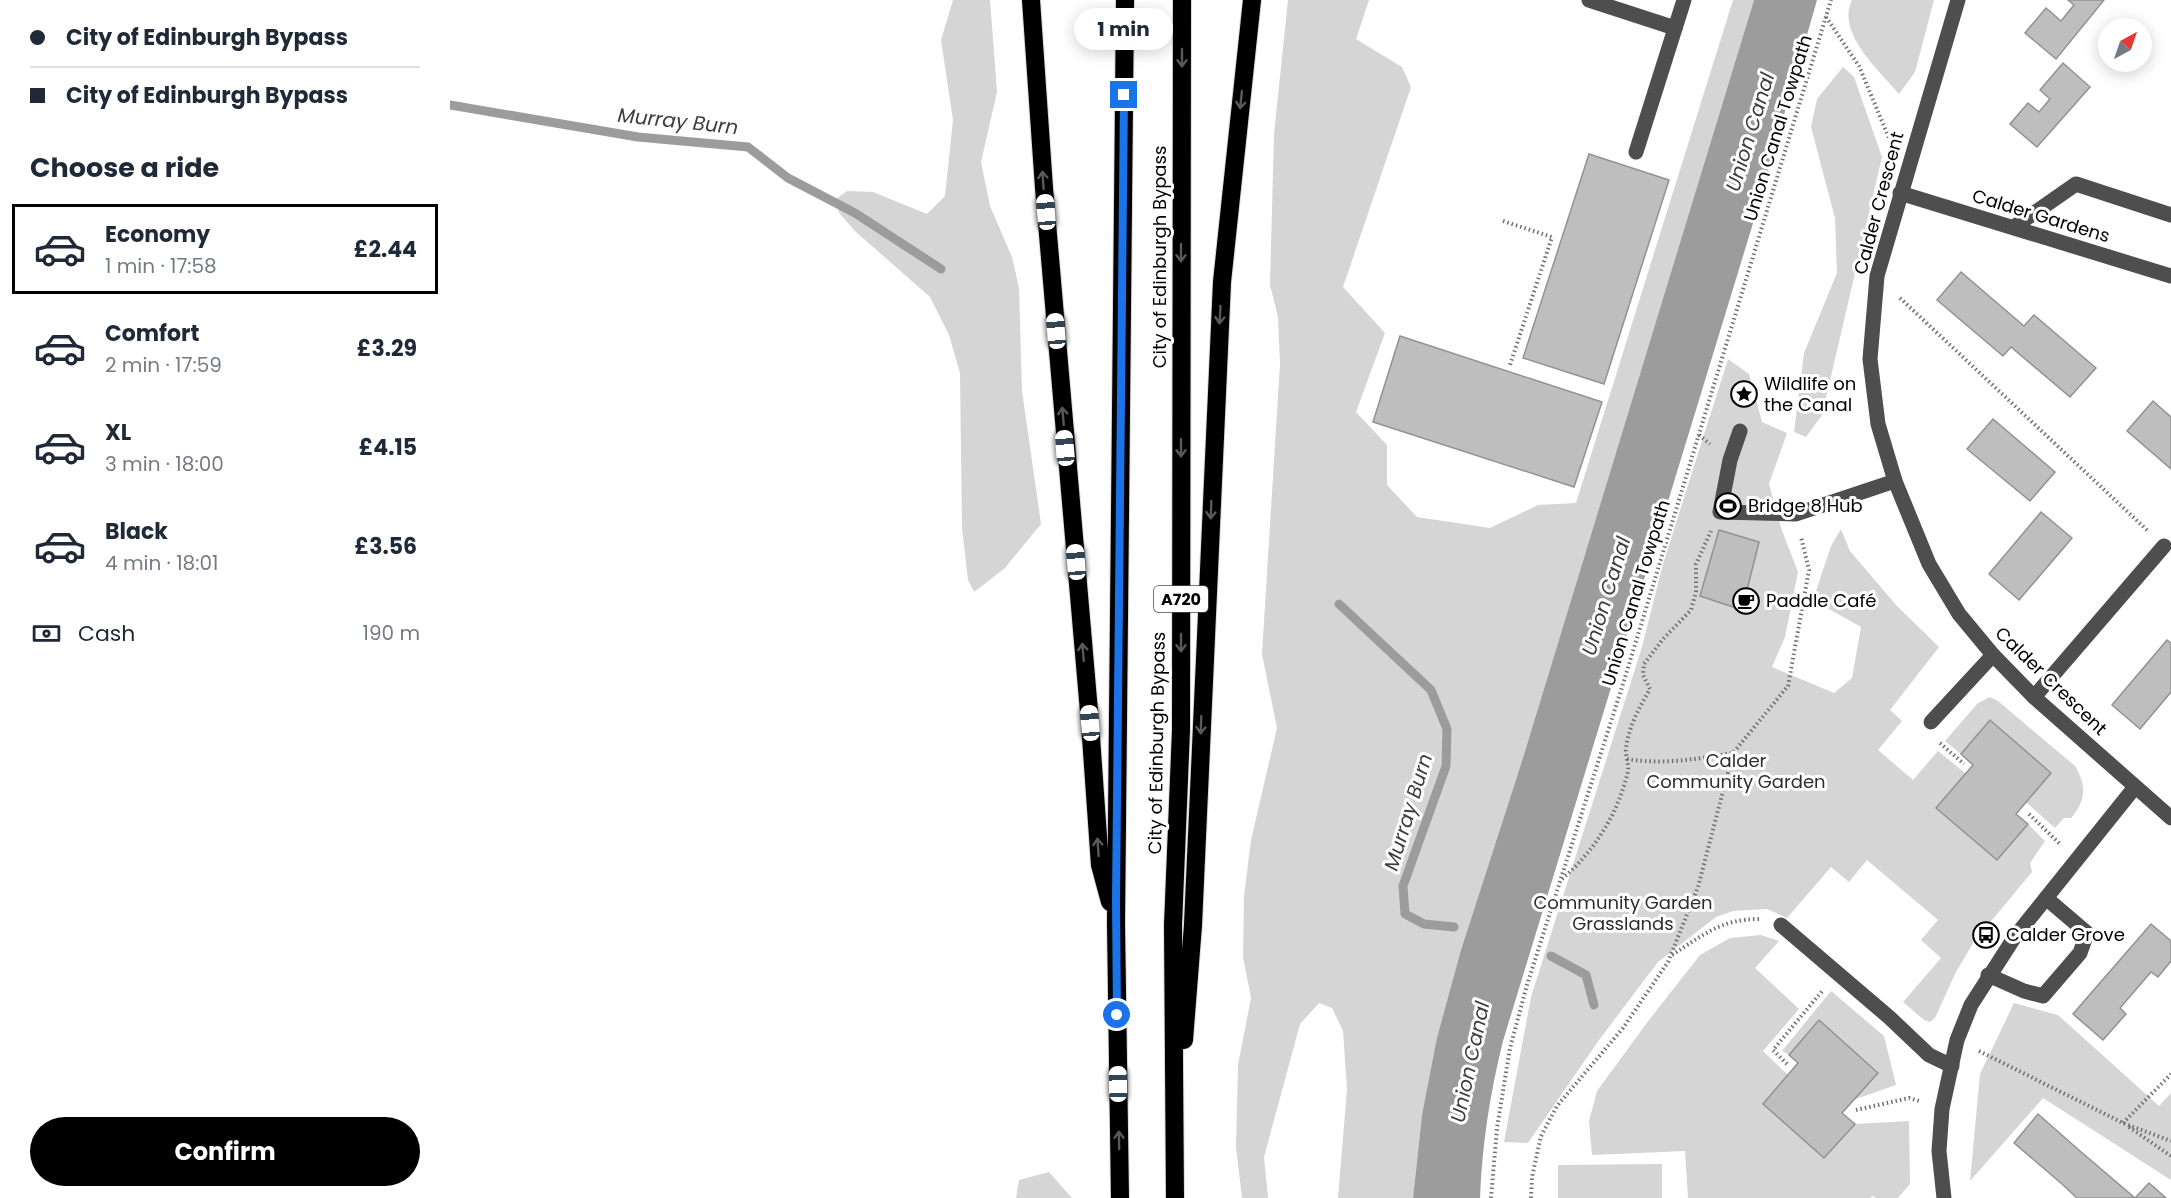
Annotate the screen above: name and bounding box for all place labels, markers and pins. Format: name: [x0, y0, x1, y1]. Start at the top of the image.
place label: Wildlife on the Canal: [1764, 371, 1856, 417]
place icon: Wildlife on the Canal: [1729, 379, 1759, 409]
sports icon: Bridge 8 Hub: [1713, 491, 1743, 521]
place label: Bridge 8 Hub: [1748, 493, 1863, 518]
cafe icon: Paddle Café: [1731, 586, 1761, 616]
place label: Paddle Café: [1766, 588, 1876, 613]
bus stop icon: Calder Grove: [1971, 920, 2001, 950]
place label: Calder Grove: [2006, 922, 2125, 947]

